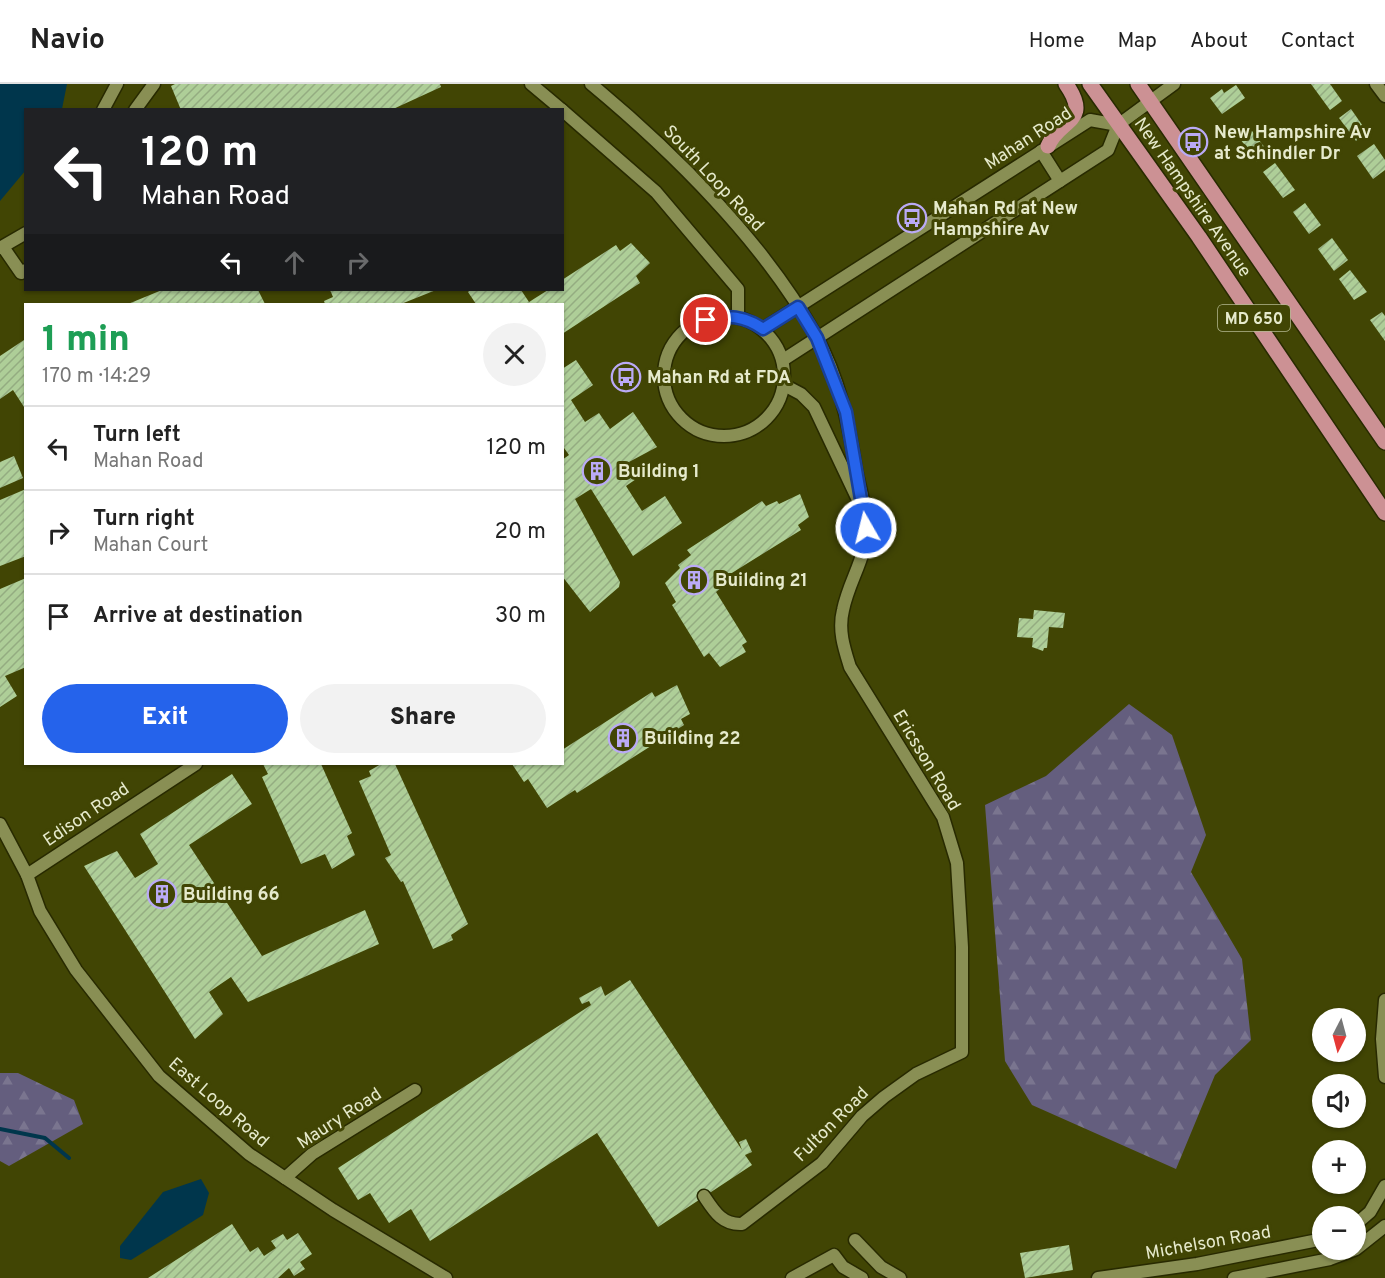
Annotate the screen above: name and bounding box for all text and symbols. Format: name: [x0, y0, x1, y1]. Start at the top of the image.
text: Navio: [30, 23, 105, 59]
text: Home: [1029, 28, 1085, 55]
text: Map: [1118, 28, 1157, 55]
text: About: [1190, 28, 1248, 55]
text: Contact: [1281, 28, 1355, 55]
street label: Mahan Road: [981, 103, 1077, 176]
street label: New Hampshire Avenue: [1128, 114, 1256, 282]
street label: South Loop Road: [657, 121, 768, 237]
place label: New Hampshire Av at Schindler Dr: [1214, 122, 1371, 166]
bus stop icon: New Hampshire Av at Schindler Dr: [1177, 126, 1209, 158]
text: 120 m: [141, 128, 258, 181]
icon: left: [42, 132, 120, 210]
text: Mahan Road: [141, 180, 290, 214]
place label: Mahan Rd at New Hampshire Av: [933, 198, 1078, 242]
bus stop icon: Mahan Rd at New Hampshire Av: [896, 202, 928, 234]
icon: left: [215, 246, 248, 279]
icon: ahead: [278, 246, 311, 279]
icon: right: [341, 246, 374, 279]
pin: [680, 294, 731, 345]
icon: arrive: [689, 303, 722, 336]
road number: MD 650: [1218, 305, 1290, 331]
text: 1 min: [42, 318, 130, 364]
button: close: [483, 323, 546, 386]
bus stop icon: Mahan Rd at FDA: [610, 361, 642, 393]
text: 170 m · 14:29: [42, 364, 151, 390]
place label: Mahan Rd at FDA: [647, 367, 791, 390]
text: Turn left: [93, 422, 181, 449]
icon: left: [42, 432, 75, 465]
text: 120 m: [486, 435, 546, 462]
text: Mahan Road: [93, 449, 203, 475]
building icon: Building 1: [581, 455, 613, 487]
place label: Building 1: [618, 461, 700, 484]
position arrow: [834, 496, 898, 560]
text: Turn right: [93, 506, 195, 533]
icon: right: [42, 516, 75, 549]
text: 20 m: [495, 519, 546, 546]
text: Mahan Court: [93, 533, 208, 559]
building icon: Building 21: [678, 564, 710, 596]
place label: Building 21: [715, 570, 808, 593]
icon: arrive: [42, 600, 75, 633]
text: Arrive at destination: [93, 603, 303, 630]
text: 30 m: [495, 603, 546, 630]
button: Exit: [42, 684, 288, 753]
button: Share: [300, 684, 546, 753]
street label: Ericsson Road: [887, 706, 965, 815]
building icon: Building 22: [607, 722, 639, 754]
place label: Building 22: [644, 728, 741, 751]
street label: Edison Road: [39, 778, 134, 852]
building icon: Building 66: [146, 878, 178, 910]
place label: Building 66: [183, 884, 280, 907]
north arrow: [1312, 1008, 1366, 1062]
map controls: [1312, 1008, 1366, 1260]
street label: East Loop Road: [163, 1053, 273, 1153]
button: sound: [1312, 1074, 1366, 1128]
street label: Maury Road: [293, 1083, 386, 1155]
street label: Fulton Road: [790, 1083, 874, 1167]
button: +: [1312, 1140, 1366, 1194]
button: −: [1312, 1206, 1366, 1260]
street label: Michelson Road: [1144, 1221, 1273, 1266]

